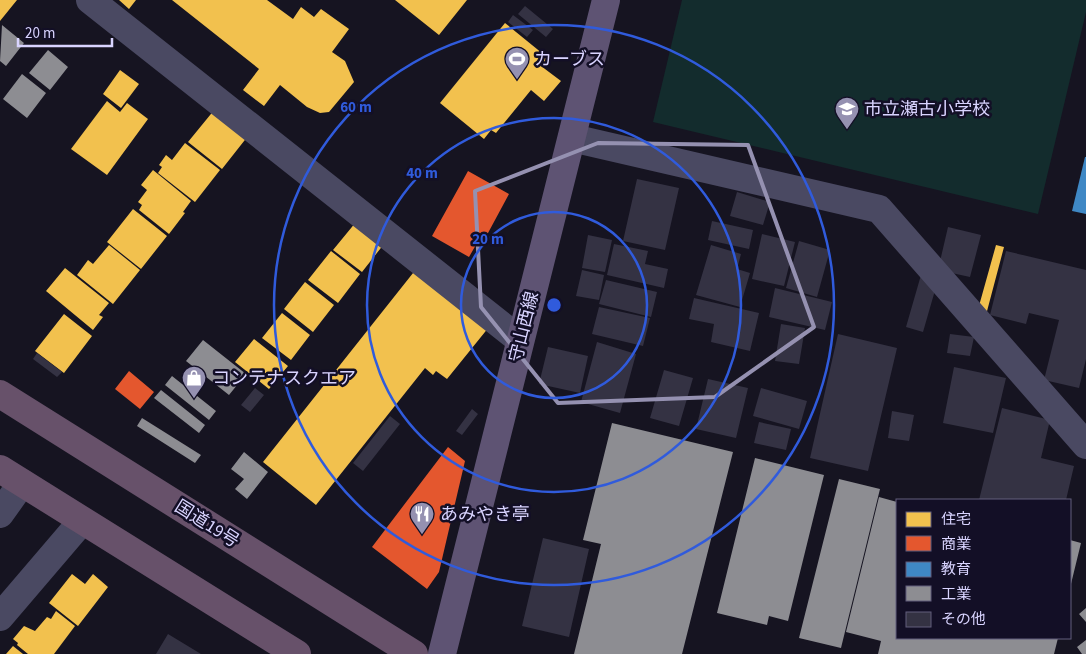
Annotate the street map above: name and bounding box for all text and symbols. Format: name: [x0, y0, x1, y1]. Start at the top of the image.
scale bar: [18, 15, 111, 47]
text: 20 m: [25, 23, 55, 44]
sports icon: カーブス: [504, 46, 530, 80]
place label: カーブス: [534, 47, 605, 72]
school or university icon: 市立瀬古小学校: [834, 96, 860, 130]
text: 60 m: [340, 97, 372, 118]
place label: 市立瀬古小学校: [864, 97, 990, 122]
text: 40 m: [406, 163, 438, 184]
text: 20 m: [472, 229, 504, 250]
street label: 守山西線: [503, 289, 545, 365]
centre of rings: [545, 296, 563, 314]
shop icon: コンテナスクエア: [181, 365, 207, 399]
place label: コンテナスクエア: [212, 366, 356, 391]
street label: 国道19号: [170, 494, 244, 554]
legend: [896, 499, 1071, 639]
restaurant icon: あみやき亭: [409, 501, 435, 535]
place label: あみやき亭: [440, 502, 530, 527]
text: 住宅: [941, 509, 971, 530]
text: 商業: [941, 534, 971, 555]
text: 教育: [941, 559, 971, 580]
text: 工業: [941, 584, 971, 605]
text: その他: [941, 609, 986, 630]

